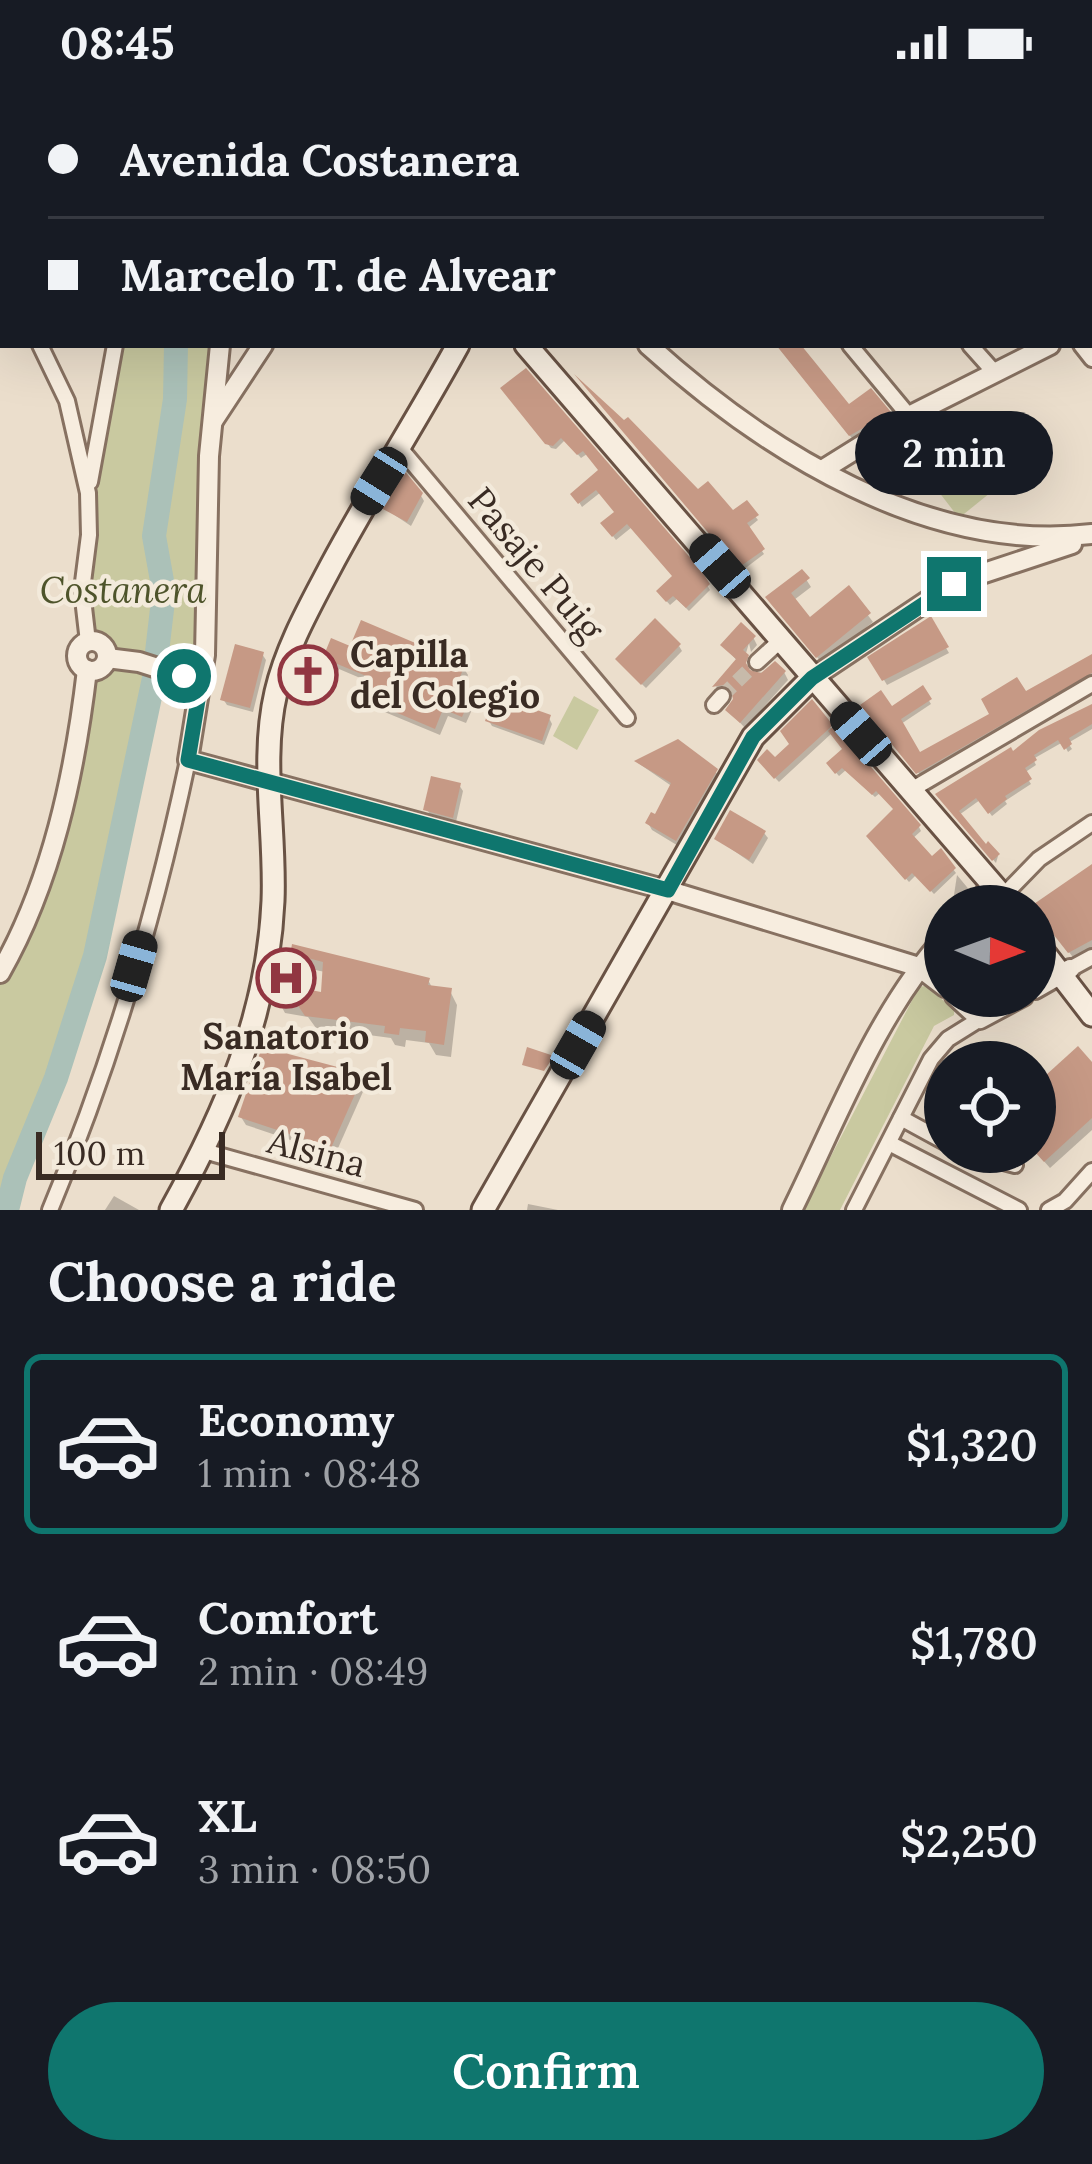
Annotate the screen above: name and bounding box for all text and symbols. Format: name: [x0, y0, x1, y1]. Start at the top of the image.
text: 08:45: [60, 14, 175, 71]
text: Avenida Costanera: [120, 131, 520, 188]
text: Marcelo T. de Alvear: [120, 246, 556, 303]
callout: 2 min: [855, 410, 1053, 494]
text: 2 min: [902, 428, 1006, 478]
car: [345, 441, 413, 521]
street label: Pasaje Puig: [458, 478, 614, 651]
car: [683, 527, 757, 605]
route end: [927, 557, 981, 611]
park label: Costanera: [40, 567, 207, 613]
place label: Capilla del Colegio: [350, 631, 540, 718]
church icon: Capilla del Colegio: [277, 644, 339, 706]
route start: [157, 649, 211, 703]
car: [824, 695, 898, 773]
north arrow: [924, 885, 1056, 1017]
map controls: [924, 885, 1056, 1173]
car: [107, 926, 161, 1006]
hospital icon: Sanatorio María Isabel: [255, 947, 317, 1009]
car: [544, 1005, 612, 1085]
place label: Sanatorio María Isabel: [180, 1013, 392, 1100]
button: locate: [924, 1041, 1056, 1173]
street label: Alsina: [262, 1117, 371, 1187]
scale bar: [36, 1126, 225, 1179]
text: 100 m: [54, 1132, 145, 1174]
text: Choose a ride: [48, 1247, 397, 1316]
icon: car: [54, 1390, 162, 1498]
text: Economy: [198, 1391, 394, 1448]
text: $1,320: [906, 1416, 1038, 1473]
text: 1 min · 08:48: [198, 1448, 421, 1498]
icon: car: [54, 1588, 162, 1696]
text: Comfort: [198, 1589, 378, 1646]
text: $1,780: [910, 1614, 1038, 1671]
text: 2 min · 08:49: [198, 1646, 429, 1696]
icon: car: [54, 1786, 162, 1894]
text: XL: [198, 1787, 257, 1844]
text: $2,250: [900, 1812, 1038, 1869]
text: 3 min · 08:50: [198, 1844, 431, 1894]
button: Confirm: [48, 2002, 1044, 2140]

